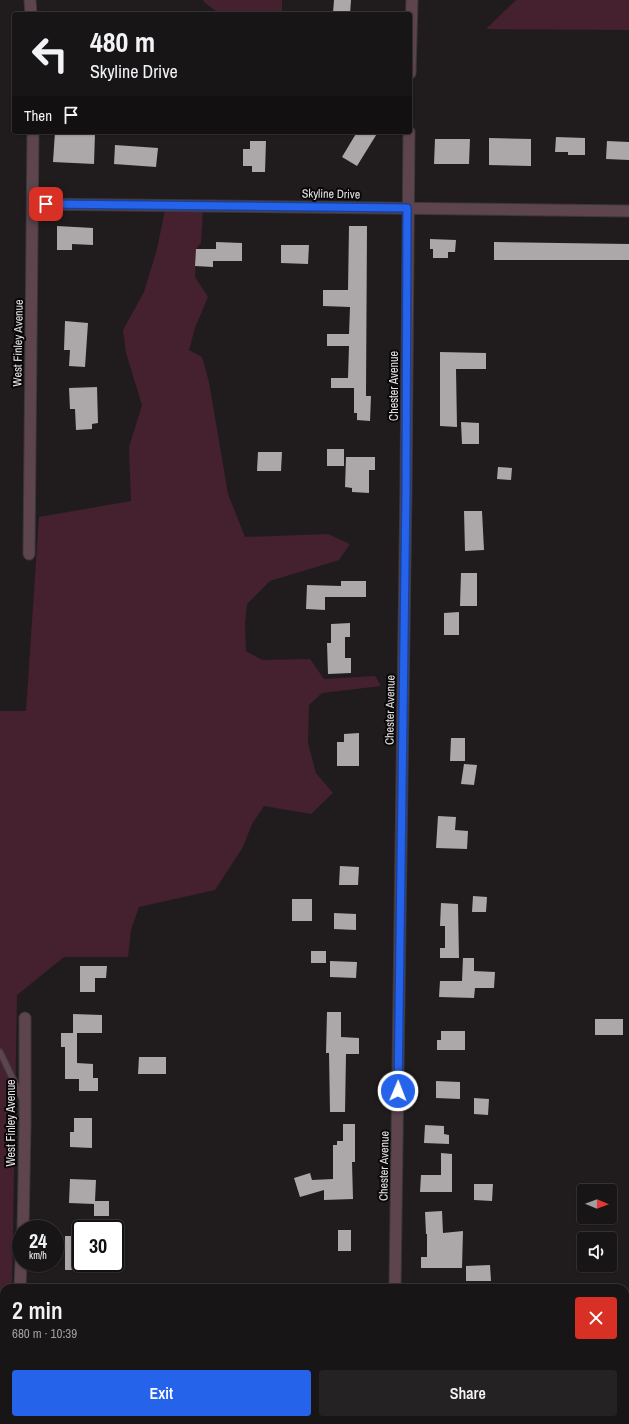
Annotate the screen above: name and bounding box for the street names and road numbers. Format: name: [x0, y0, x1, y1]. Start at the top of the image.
street label: Skyline Drive: [302, 185, 360, 203]
street label: West Finley Avenue: [9, 299, 27, 387]
street label: Chester Avenue: [386, 351, 402, 421]
street label: Chester Avenue: [381, 675, 399, 745]
street label: West Finley Avenue: [3, 1079, 19, 1167]
street label: Chester Avenue: [375, 1131, 393, 1201]

